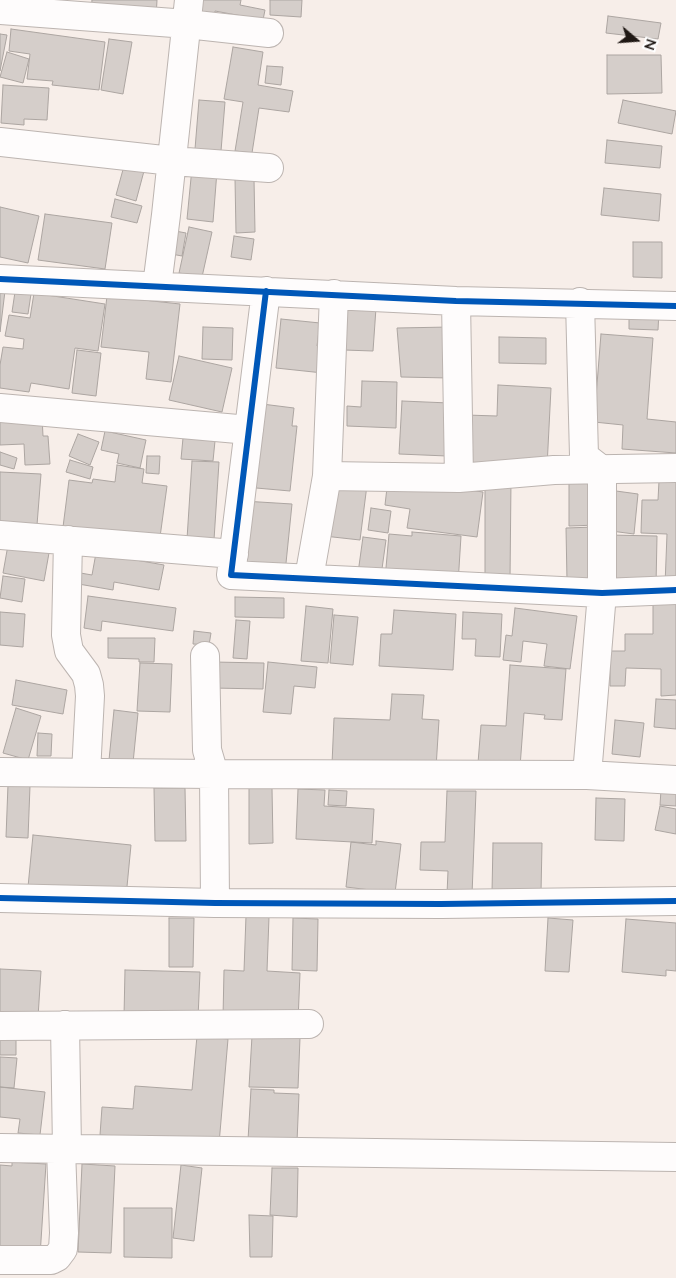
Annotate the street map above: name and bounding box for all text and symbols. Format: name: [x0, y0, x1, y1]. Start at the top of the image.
north arrow: [611, 15, 661, 65]
text: N: [641, 37, 660, 53]

